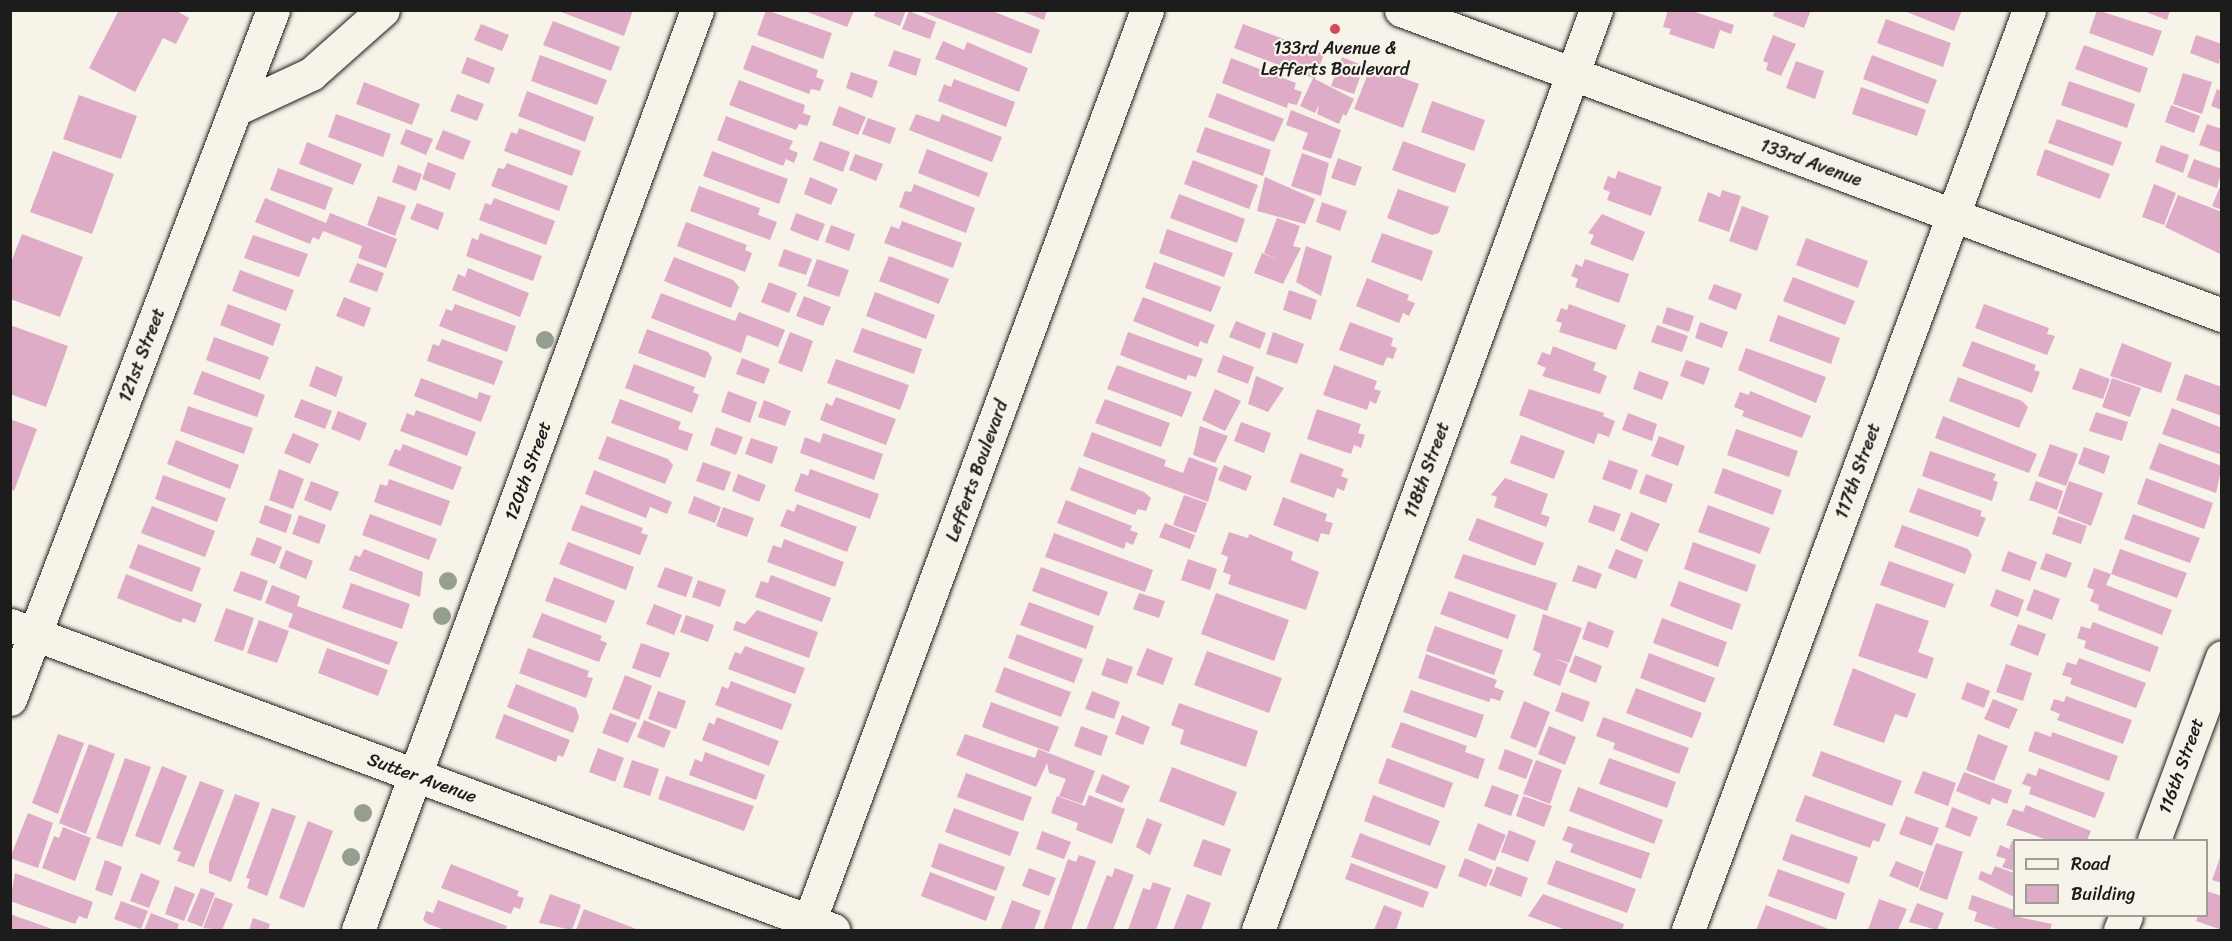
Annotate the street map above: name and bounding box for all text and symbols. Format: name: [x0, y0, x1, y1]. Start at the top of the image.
marker: 133rd Avenue & Lefferts Boulevard: [1328, 22, 1342, 36]
place label: 133rd Avenue & Lefferts Boulevard: [1261, 38, 1409, 80]
street label: 133rd Avenue: [1757, 135, 1865, 191]
street label: 121st Street: [114, 305, 170, 405]
street label: Lefferts Boulevard: [941, 398, 1013, 544]
street label: 120th Street: [500, 419, 556, 523]
street label: 118th Street: [1400, 419, 1454, 521]
street label: 117th Street: [1831, 420, 1885, 522]
street label: 116th Street: [2154, 715, 2208, 817]
street label: Sutter Avenue: [364, 748, 480, 808]
legend: [2013, 839, 2208, 917]
text: Road: [2071, 848, 2110, 880]
text: Building: [2071, 878, 2135, 910]

